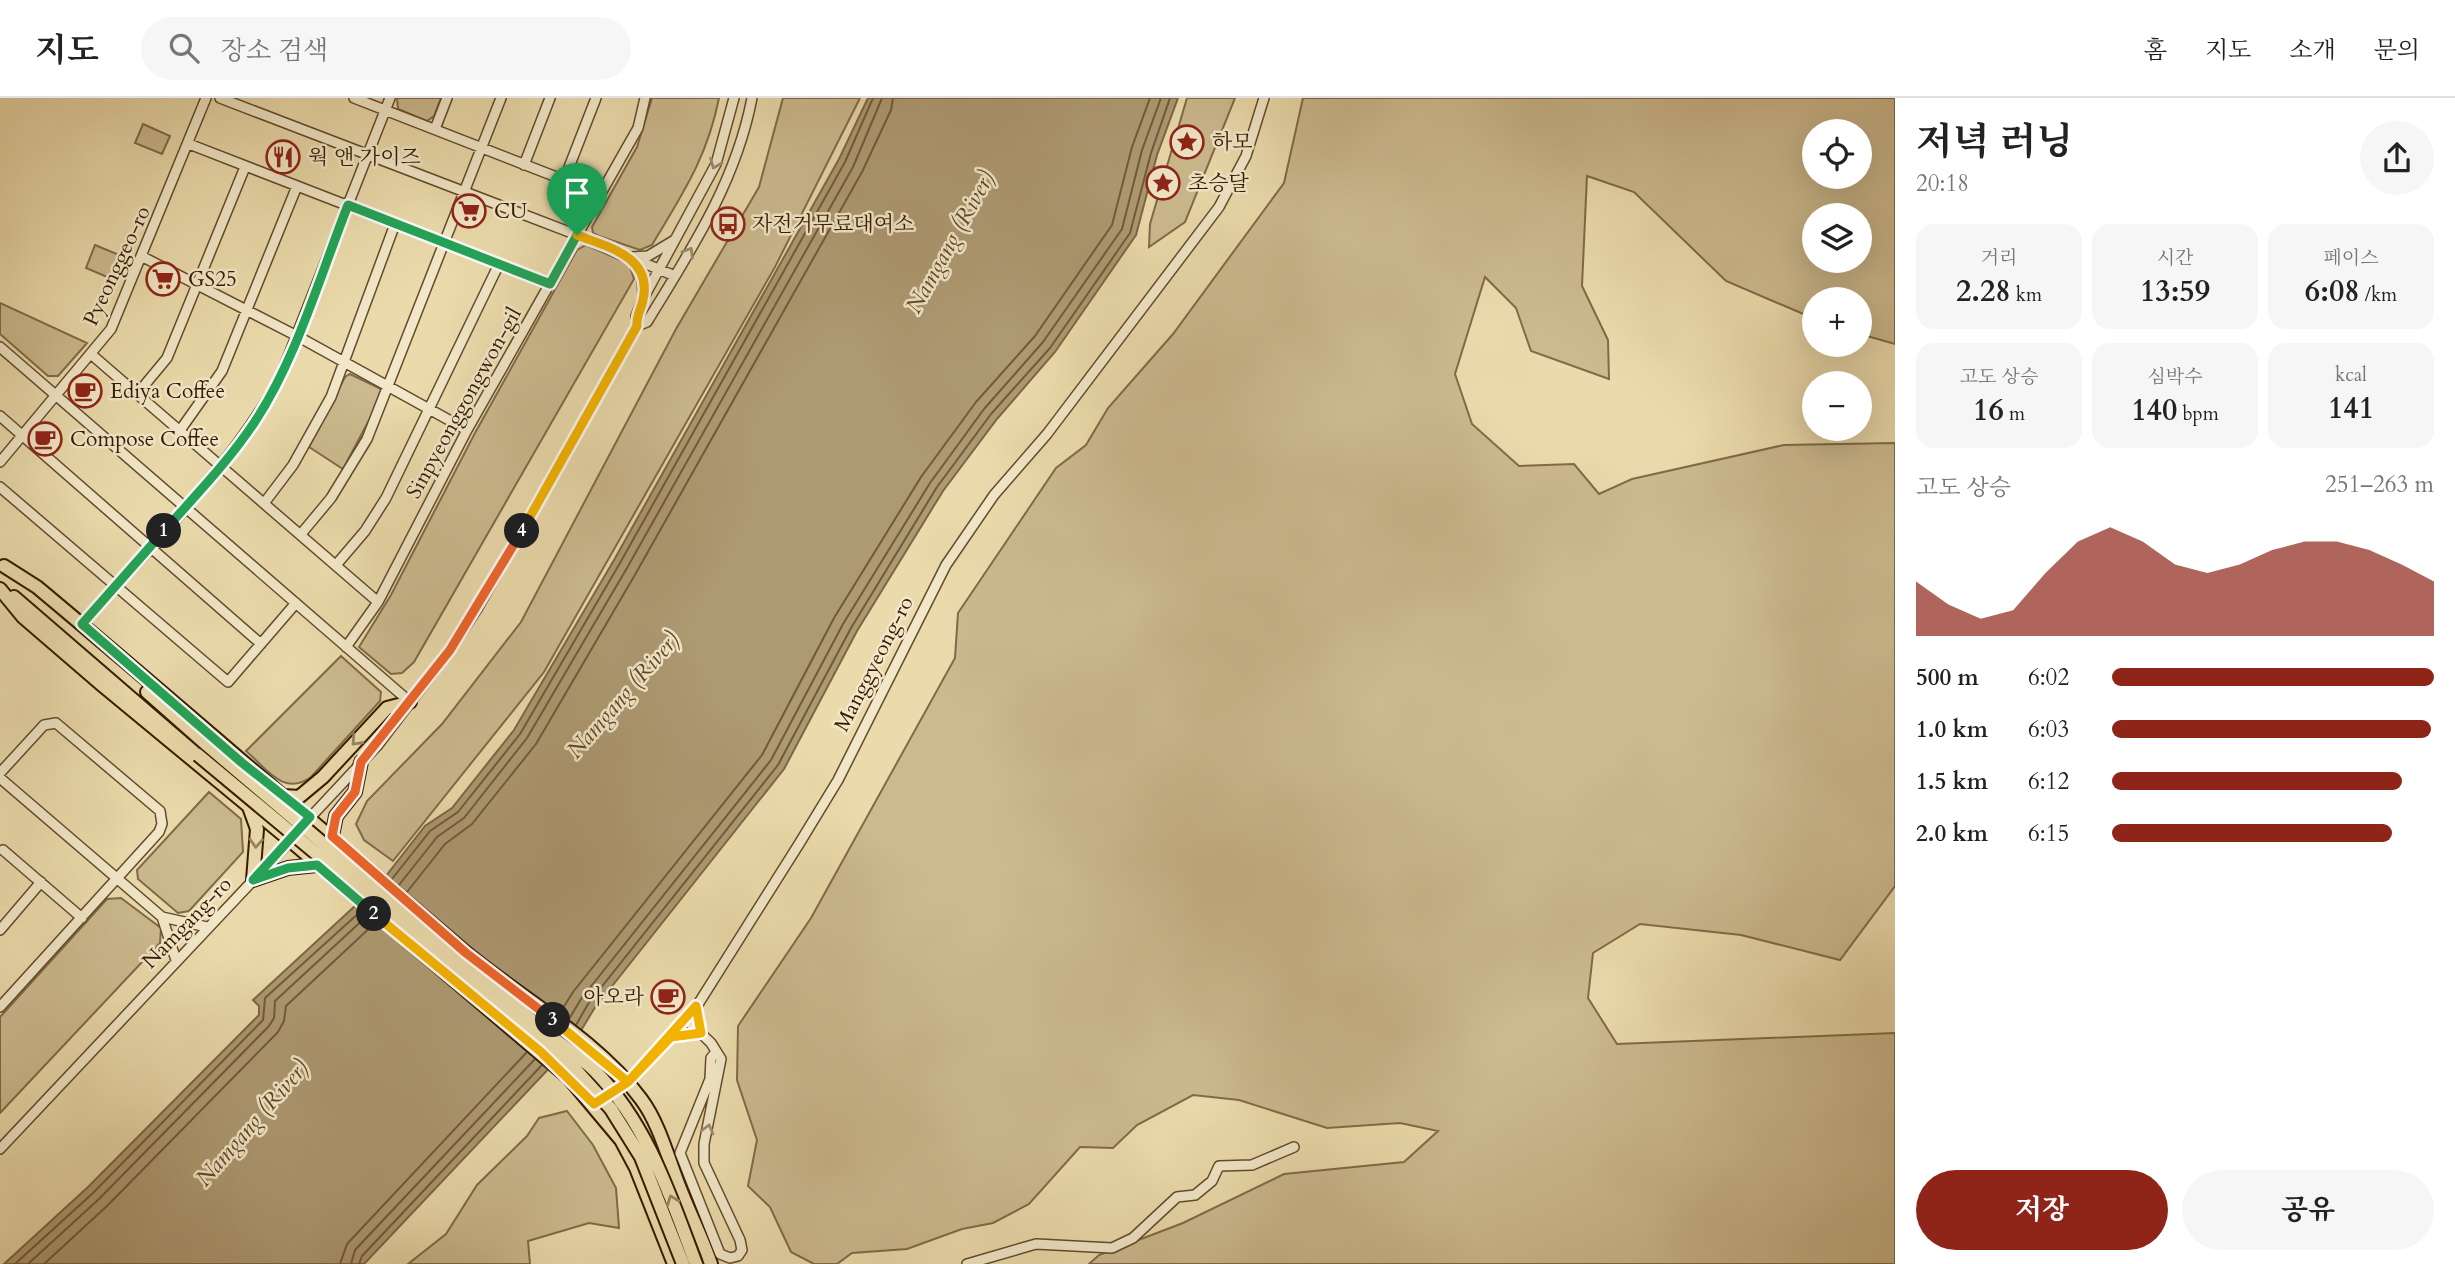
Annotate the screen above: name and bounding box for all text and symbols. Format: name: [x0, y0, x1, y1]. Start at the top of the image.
search box: [141, 17, 631, 80]
text: 지도: [35, 28, 99, 73]
icon: search: [165, 29, 203, 67]
text: 장소 검색: [221, 33, 328, 68]
text: 홈: [2144, 34, 2167, 67]
text: 지도: [2205, 34, 2251, 67]
text: 소개: [2289, 34, 2336, 67]
text: 문의: [2374, 34, 2420, 67]
text: 저녁 러닝: [1916, 116, 2073, 168]
map controls: [1802, 119, 1872, 441]
button: locate: [1802, 119, 1872, 189]
button: share: [2360, 121, 2434, 195]
place icon: 하모: [1168, 123, 1206, 161]
place label: 하모: [1212, 128, 1253, 157]
restaurant icon: 웍 앤 가이즈: [264, 138, 302, 176]
place label: 웍 앤 가이즈: [308, 143, 421, 172]
one-way arrow: [710, 157, 724, 169]
pin: [547, 163, 607, 235]
place icon: 초승달: [1144, 164, 1182, 202]
water label: Namgang (River): [898, 165, 1002, 319]
text: 20:18: [1916, 168, 1969, 199]
place label: 초승달: [1188, 169, 1250, 198]
icon: arrive: [558, 174, 596, 212]
supermarket icon: CU: [450, 192, 488, 230]
place label: CU: [494, 197, 527, 226]
street label: Pyeonggeo-ro: [77, 201, 157, 331]
button: layers: [1802, 203, 1872, 273]
bus stop icon: 자전거무료대여소: [709, 205, 747, 243]
place label: 자전거무료대여소: [752, 210, 914, 239]
text: 거리: [1981, 245, 2017, 271]
text: 시간: [2157, 245, 2193, 271]
text: 페이스: [2323, 245, 2379, 271]
one-way arrow: [681, 246, 694, 259]
supermarket icon: GS25: [144, 260, 182, 298]
place label: GS25: [188, 265, 237, 294]
text: 2.28: [1956, 271, 2011, 312]
text: 13:59: [2140, 271, 2210, 312]
text: 6:08: [2305, 271, 2360, 312]
text: km: [2011, 282, 2042, 308]
text: /km: [2360, 282, 2397, 308]
button: +: [1802, 287, 1872, 357]
street label: Sinpyeonggongwon-gil: [399, 302, 529, 504]
text: kcal: [2335, 362, 2367, 388]
text: 고도 상승: [1960, 364, 2038, 390]
text: 심박수: [2147, 364, 2203, 390]
button: −: [1802, 371, 1872, 441]
cafe icon: Ediya Coffee: [66, 372, 104, 410]
place label: Ediya Coffee: [110, 377, 225, 406]
text: 141: [2328, 388, 2374, 429]
text: 16: [1973, 390, 2004, 431]
text: 140: [2131, 390, 2177, 431]
text: m: [2004, 401, 2025, 427]
text: bpm: [2177, 401, 2219, 427]
cafe icon: Compose Coffee: [26, 420, 64, 458]
place label: Compose Coffee: [70, 425, 219, 454]
text: 251–263 m: [2325, 469, 2434, 500]
text: 고도 상승: [1916, 472, 2011, 503]
pin: 1: [146, 514, 182, 548]
pin: 4: [504, 514, 540, 548]
text: 1: [159, 517, 168, 543]
text: 4: [517, 517, 526, 543]
street label: Manggyeong-ro: [827, 591, 921, 737]
water label: Namgang (River): [559, 625, 687, 765]
text: 500 m: [1916, 662, 1979, 693]
text: 6:02: [2028, 662, 2069, 693]
text: 1.0 km: [1916, 714, 1988, 745]
text: 6:03: [2028, 714, 2069, 745]
one-way arrow: [352, 733, 365, 746]
text: 1.5 km: [1916, 766, 1988, 797]
text: 6:12: [2028, 766, 2069, 797]
text: 2.0 km: [1916, 818, 1988, 849]
text: 6:15: [2028, 818, 2069, 849]
one-way arrow: [249, 837, 264, 848]
street label: Namgang-ro: [136, 871, 238, 975]
pin: 2: [356, 896, 392, 932]
text: 2: [369, 900, 378, 926]
cafe icon: 아오라: [649, 978, 687, 1016]
place label: 아오라: [583, 983, 645, 1012]
pin: 3: [536, 1002, 570, 1038]
text: 3: [548, 1006, 557, 1032]
water label: Namgang (River): [188, 1053, 316, 1193]
one-way arrow: [700, 1123, 714, 1135]
button: 저장: [1916, 1170, 2168, 1250]
button: 공유: [2182, 1170, 2434, 1250]
one-way arrow: [666, 1195, 680, 1207]

